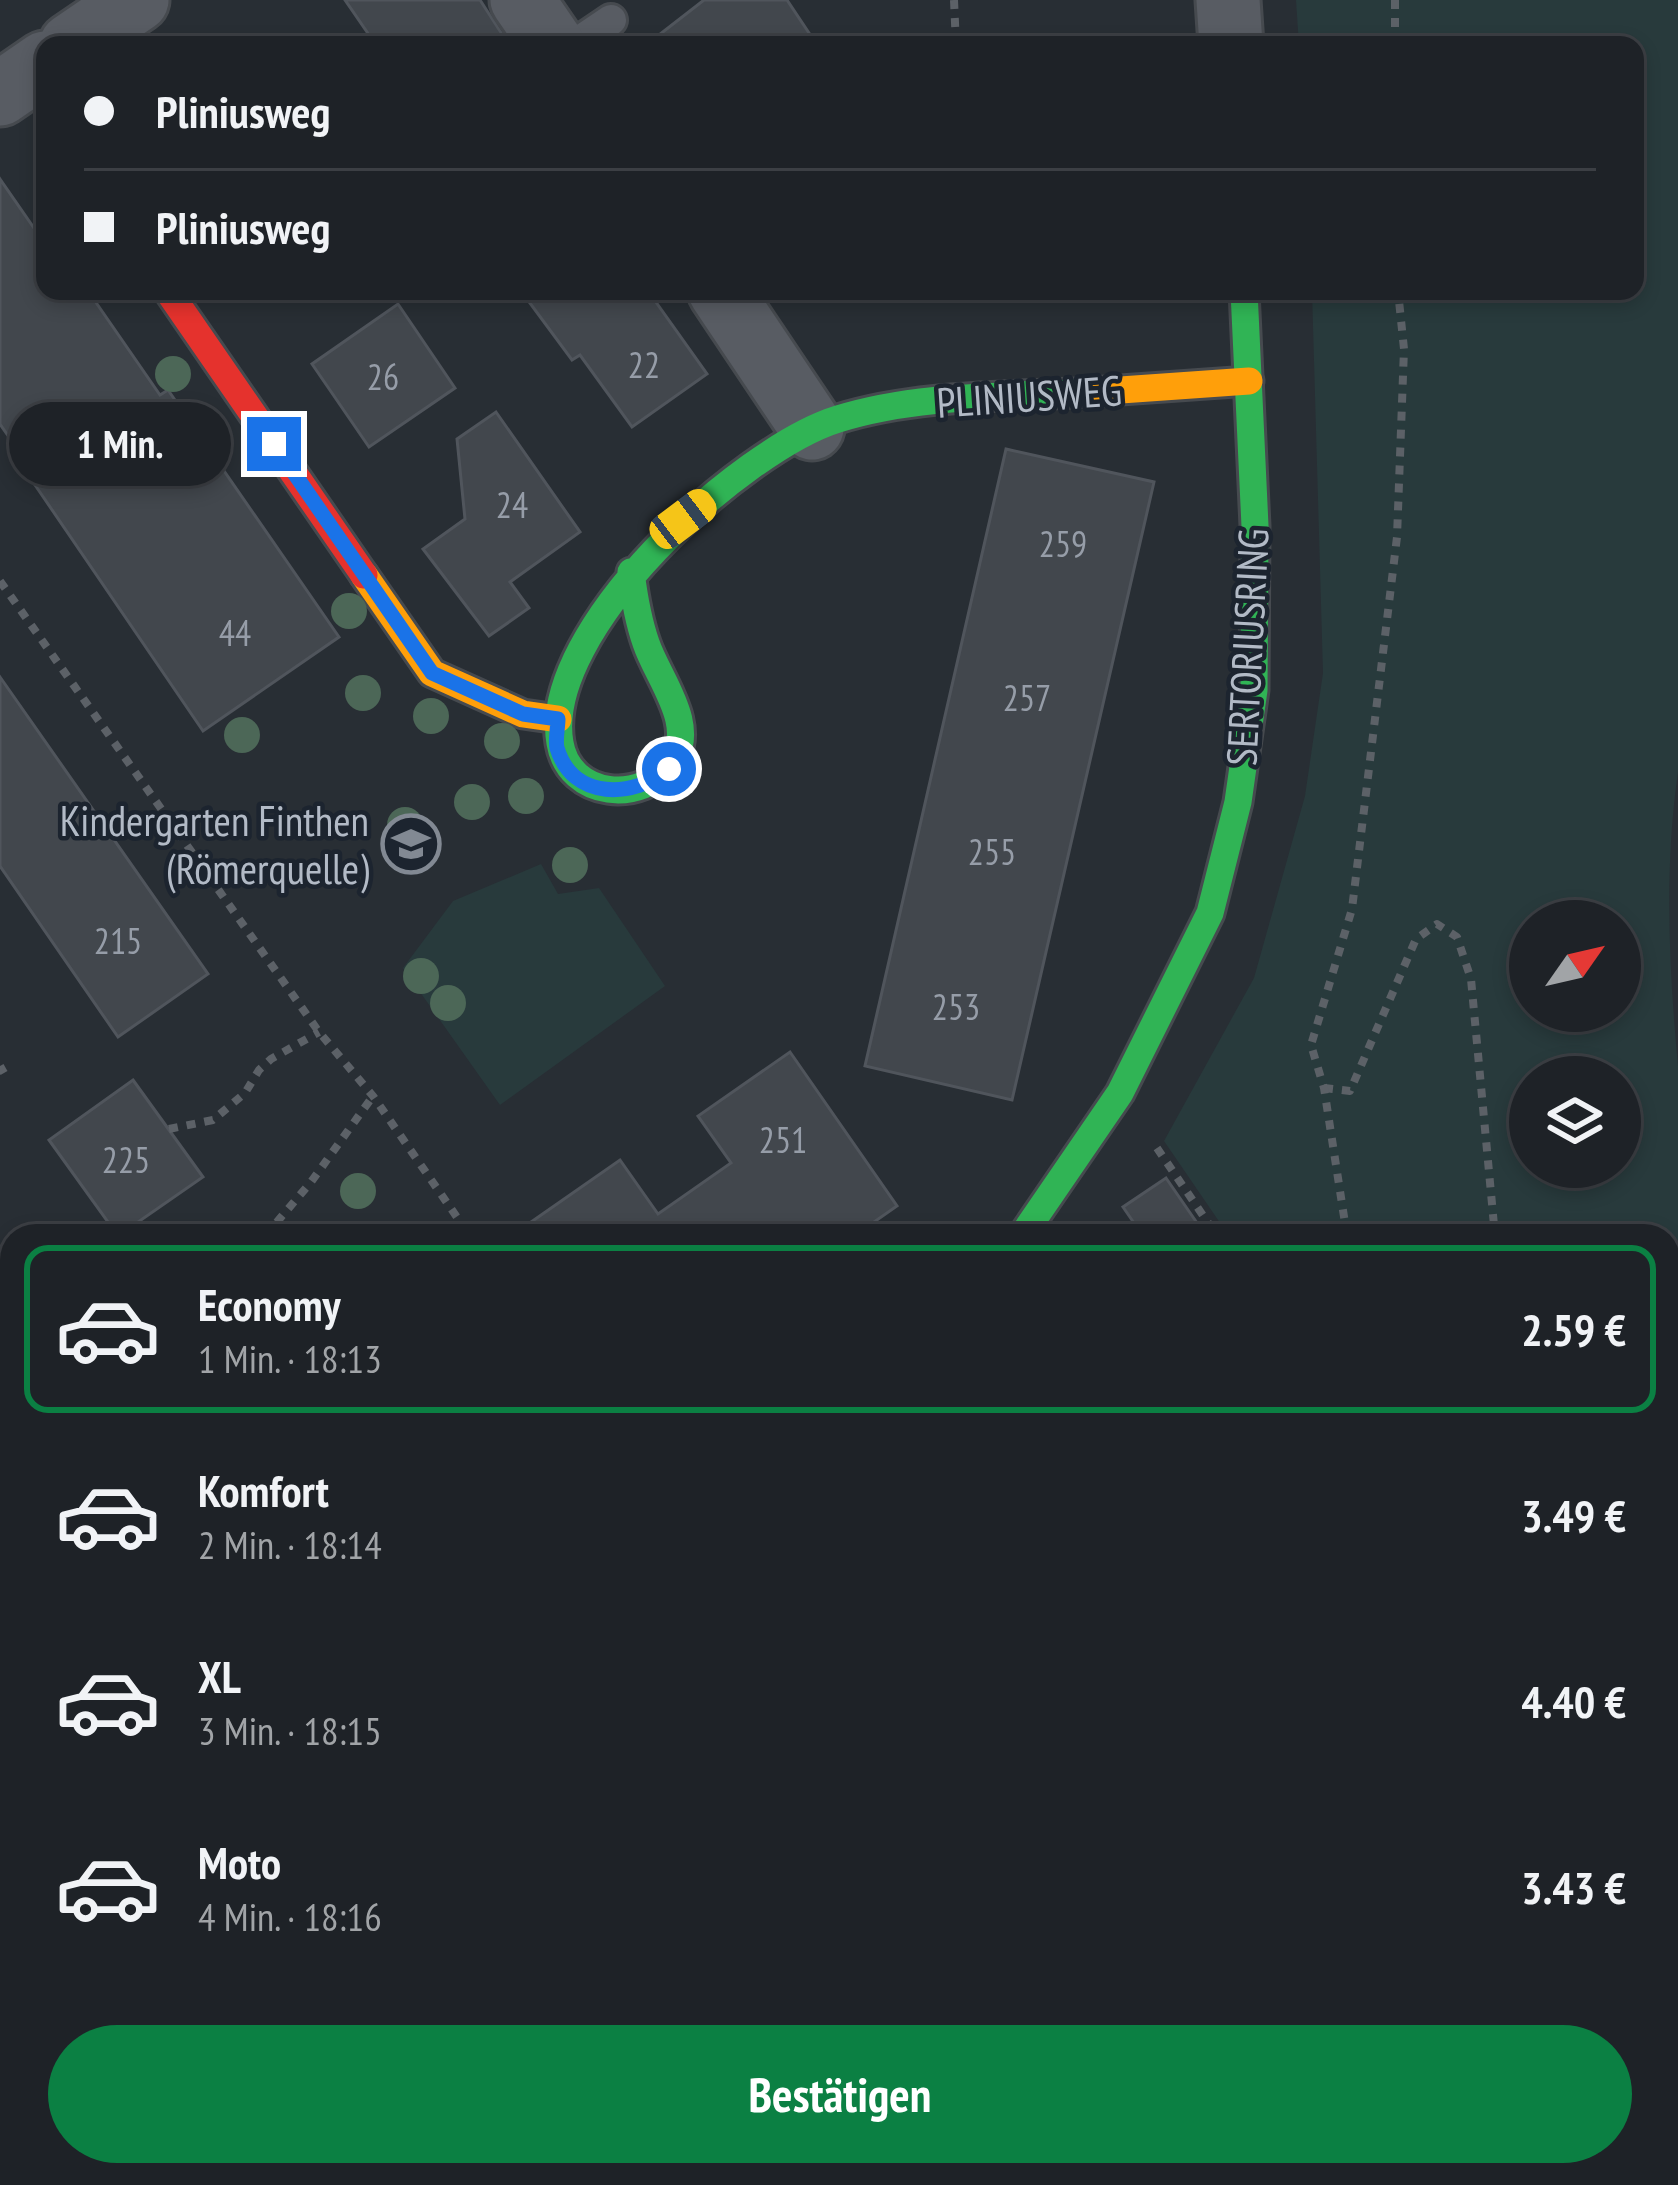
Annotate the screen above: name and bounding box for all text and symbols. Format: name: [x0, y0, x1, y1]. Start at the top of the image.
text: Pliniusweg: [156, 82, 330, 140]
text: Pliniusweg: [156, 198, 330, 256]
house number: 22: [628, 341, 660, 388]
house number: 26: [367, 353, 399, 400]
street label: PLINIUSWEG: [935, 362, 1123, 430]
callout: 1 Min.: [10, 402, 232, 486]
route end: [247, 417, 301, 471]
text: 1 Min.: [76, 418, 164, 469]
house number: 24: [496, 481, 528, 528]
car: [643, 483, 723, 555]
house number: 259: [1039, 520, 1087, 567]
street label: SERTORIUSRING: [1213, 527, 1281, 767]
house number: 44: [219, 609, 251, 656]
house number: 257: [1003, 674, 1051, 721]
route start: [642, 742, 696, 796]
place label: Kindergarten Finthen (Römerquelle): [60, 793, 369, 896]
school or university icon: Kindergarten Finthen (Römerquelle): [380, 813, 442, 875]
house number: 255: [968, 828, 1016, 875]
north arrow: [1509, 900, 1641, 1032]
map controls: [1509, 900, 1641, 1188]
house number: 215: [94, 917, 142, 964]
house number: 253: [932, 983, 980, 1030]
button: layers: [1509, 1056, 1641, 1188]
house number: 251: [759, 1116, 807, 1163]
house number: 225: [102, 1136, 150, 1183]
icon: car: [54, 1275, 162, 1383]
text: Economy: [198, 1275, 341, 1333]
text: 2.59 €: [1521, 1300, 1626, 1358]
text: 1 Min. · 18:13: [198, 1333, 382, 1384]
icon: car: [54, 1461, 162, 1569]
text: Komfort: [198, 1461, 329, 1519]
text: 3.49 €: [1521, 1486, 1626, 1544]
text: 2 Min. · 18:14: [198, 1519, 382, 1570]
icon: car: [54, 1647, 162, 1755]
text: XL: [198, 1647, 241, 1705]
text: 4.40 €: [1521, 1672, 1626, 1730]
text: 3 Min. · 18:15: [198, 1705, 382, 1756]
icon: car: [54, 1833, 162, 1941]
text: Moto: [198, 1833, 281, 1891]
text: 3.43 €: [1521, 1858, 1626, 1916]
text: 4 Min. · 18:16: [198, 1891, 382, 1942]
button: Bestätigen: [48, 2025, 1632, 2163]

